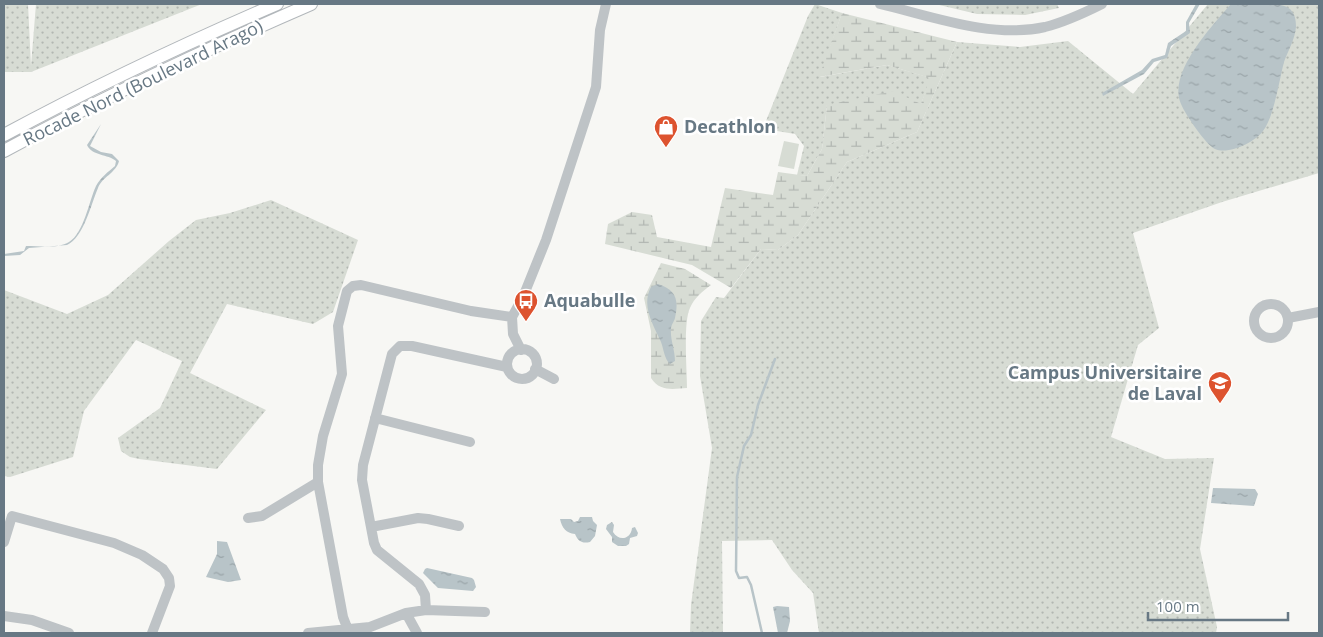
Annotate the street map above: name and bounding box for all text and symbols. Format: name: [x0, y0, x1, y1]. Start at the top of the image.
street label: Rocade Nord (Boulevard Arago): [19, 13, 266, 151]
shop icon: Decathlon: [653, 114, 679, 148]
place label: Decathlon: [684, 114, 776, 138]
bus stop icon: Aquabulle: [513, 288, 539, 322]
place label: Aquabulle: [544, 288, 635, 312]
place label: Campus Universitaire de Laval: [1008, 360, 1202, 405]
school or university icon: Campus Universitaire de Laval: [1207, 370, 1233, 404]
scale bar: [1148, 590, 1288, 622]
text: 100 m: [1156, 596, 1200, 616]

